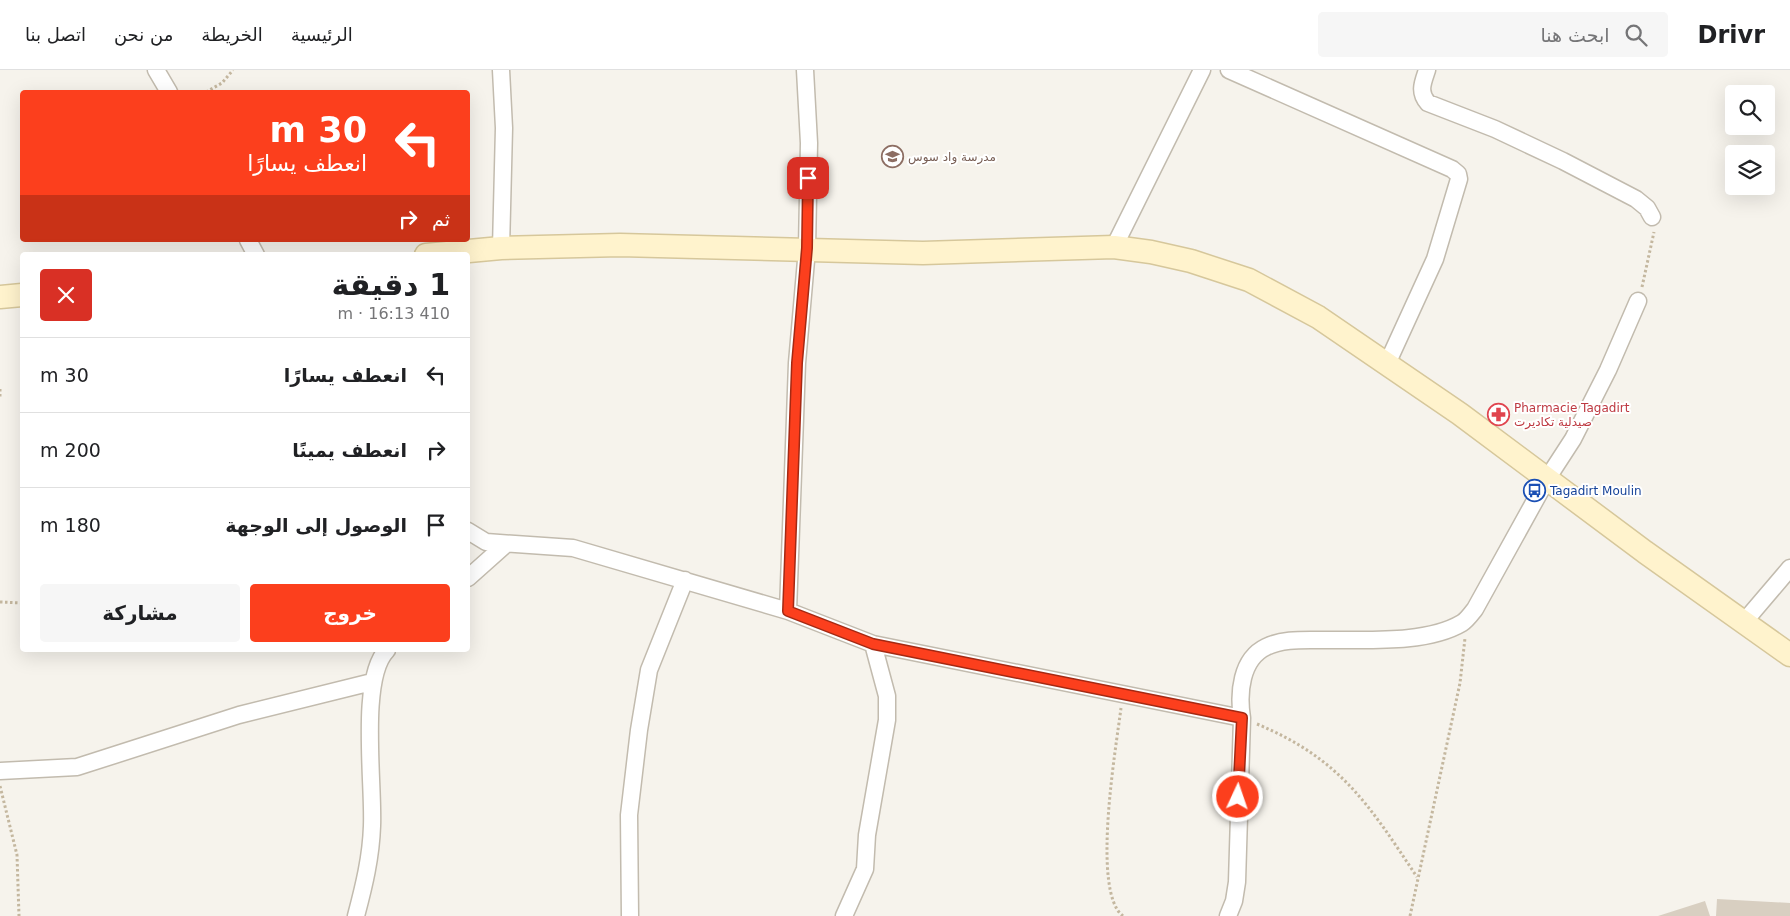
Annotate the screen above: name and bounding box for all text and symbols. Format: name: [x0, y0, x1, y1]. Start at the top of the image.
search box: [1318, 12, 1668, 57]
icon: search: [1622, 21, 1650, 49]
text: Drivr: [1698, 21, 1765, 49]
text: اتصل بنا: [25, 24, 86, 45]
text: من نحن: [114, 24, 173, 45]
text: الخريطة: [201, 24, 263, 45]
text: الرئيسية: [291, 24, 353, 45]
text: ابحث هنا: [1540, 24, 1610, 46]
map controls: [1725, 85, 1775, 195]
button: search: [1725, 85, 1775, 135]
text: 30 m: [270, 110, 367, 150]
icon: left: [385, 110, 450, 175]
school or university icon: مدرسة واد سوس: [880, 145, 904, 169]
button: layers: [1725, 145, 1775, 195]
place label: مدرسة واد سوس: [908, 150, 996, 165]
text: انعطف يسارًا: [247, 151, 367, 176]
pin: [787, 157, 829, 199]
icon: arrive: [794, 164, 822, 192]
icon: right: [394, 205, 422, 233]
text: ثم: [432, 208, 450, 230]
text: 1 دقيقة: [332, 267, 450, 302]
button: close: [40, 269, 92, 321]
text: 410 m · 16:13: [337, 304, 450, 323]
icon: left: [422, 361, 450, 389]
text: 30 m: [40, 364, 89, 386]
text: انعطف يسارًا: [284, 364, 407, 386]
place label: Pharmacie Tagadirt صيدلية تكاديرت: [1514, 401, 1630, 430]
pharmacy icon: Pharmacie Tagadirt صيدلية تكاديرت: [1486, 403, 1510, 427]
icon: right: [422, 436, 450, 464]
text: 200 m: [40, 439, 101, 461]
text: انعطف يمينًا: [292, 439, 407, 461]
bus stop icon: Tagadirt Moulin: [1522, 479, 1546, 503]
place label: Tagadirt Moulin: [1549, 484, 1642, 498]
icon: arrive: [422, 511, 450, 539]
text: 180 m: [40, 514, 101, 536]
text: الوصول إلى الوجهة: [225, 514, 407, 536]
button: مشاركة: [40, 584, 240, 642]
button: خروج: [250, 584, 450, 642]
position arrow: [1211, 770, 1263, 822]

